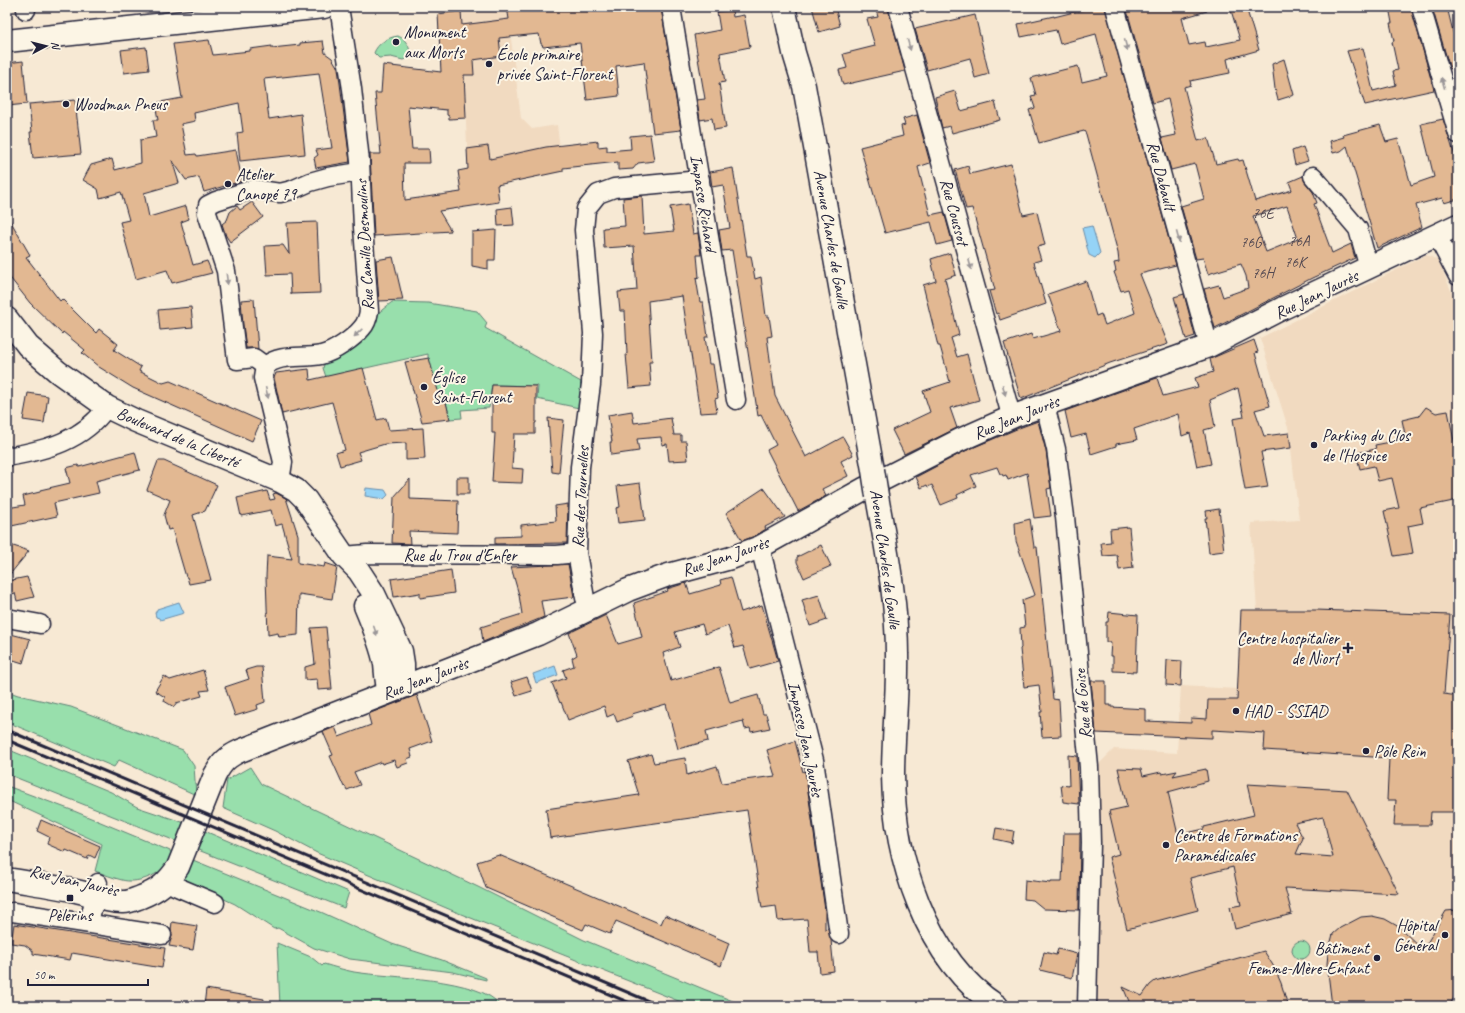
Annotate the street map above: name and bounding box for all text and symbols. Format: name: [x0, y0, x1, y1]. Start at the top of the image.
place label: Monument aux Morts: [404, 22, 468, 63]
north arrow: [26, 26, 66, 66]
marker: Monument aux Morts: [391, 37, 401, 47]
one-way arrow: [1123, 38, 1129, 51]
one-way arrow: [906, 39, 912, 51]
text: N: [49, 41, 64, 51]
place label: École primaire privée Saint-Florent: [497, 43, 615, 85]
marker: École primaire privée Saint-Florent: [484, 59, 494, 69]
one-way arrow: [1440, 77, 1446, 89]
place label: Woodman Pneus: [74, 94, 168, 115]
marker: Woodman Pneus: [61, 99, 71, 109]
street label: Rue Dabault: [1142, 139, 1181, 215]
street label: Impasse Richard: [685, 153, 722, 256]
place label: Atelier Canopé 79: [236, 164, 298, 205]
street label: Avenue Charles de Gaulle: [809, 168, 854, 311]
street label: Rue Coussot: [936, 176, 974, 250]
street label: Rue Camille Desmoulins: [351, 178, 378, 311]
marker: Atelier Canopé 79: [223, 179, 233, 189]
house number: 76E: [1252, 204, 1276, 223]
one-way arrow: [1176, 231, 1182, 244]
house number: 76A: [1288, 232, 1311, 251]
house number: 76G: [1241, 233, 1263, 252]
house number: 76K: [1285, 253, 1309, 272]
one-way arrow: [967, 258, 973, 271]
house number: 76H: [1252, 264, 1277, 283]
street label: Rue Jean Jaurès: [1271, 264, 1363, 324]
one-way arrow: [224, 273, 230, 285]
one-way arrow: [353, 328, 363, 338]
place label: Église Saint-Florent: [432, 366, 514, 408]
marker: Église Saint-Florent: [419, 382, 429, 392]
one-way arrow: [1001, 384, 1007, 396]
one-way arrow: [264, 387, 270, 400]
street label: Rue Jean Jaurès: [970, 390, 1064, 444]
street label: Boulevard de la Liberté: [114, 402, 244, 474]
place label: Parking du Clos de l'Hospice: [1322, 425, 1412, 466]
marker: Parking du Clos de l'Hospice: [1309, 440, 1319, 450]
street label: Rue des Tournelles: [567, 444, 594, 548]
street label: Avenue Charles de Gaulle: [865, 488, 906, 631]
street label: Rue Jean Jaurès: [679, 531, 773, 581]
street label: Rue du Trou d'Enfer: [404, 545, 518, 566]
one-way arrow: [372, 625, 378, 637]
place label: Centre hospitalier de Niort: [1237, 628, 1341, 669]
marker: Centre hospitalier de Niort: [1342, 642, 1354, 654]
street label: Rue Jean Jaurès: [379, 652, 473, 704]
street label: Rue de Goise: [1069, 667, 1096, 740]
street label: Impasse Jean Jaurès: [783, 680, 828, 801]
place label: HAD - SSIAD: [1244, 701, 1329, 722]
marker: HAD - SSIAD: [1231, 706, 1241, 716]
place label: Pôle Rein: [1374, 741, 1426, 762]
marker: Pôle Rein: [1361, 746, 1371, 756]
place label: Centre de Formations Paramédicales: [1174, 825, 1299, 866]
marker: Centre de Formations Paramédicales: [1161, 840, 1171, 850]
street label: Rue Jean Jaurès: [28, 860, 122, 901]
marker: Pèlerins: [65, 893, 75, 903]
place label: Pèlerins: [48, 905, 94, 926]
place label: Hôpital Général: [1394, 915, 1440, 956]
marker: Hôpital Général: [1440, 930, 1450, 940]
place label: Bâtiment Femme-Mère-Enfant: [1248, 938, 1371, 979]
marker: Bâtiment Femme-Mère-Enfant: [1372, 953, 1382, 963]
scale bar: [28, 961, 148, 987]
text: 50 m: [34, 967, 56, 983]

